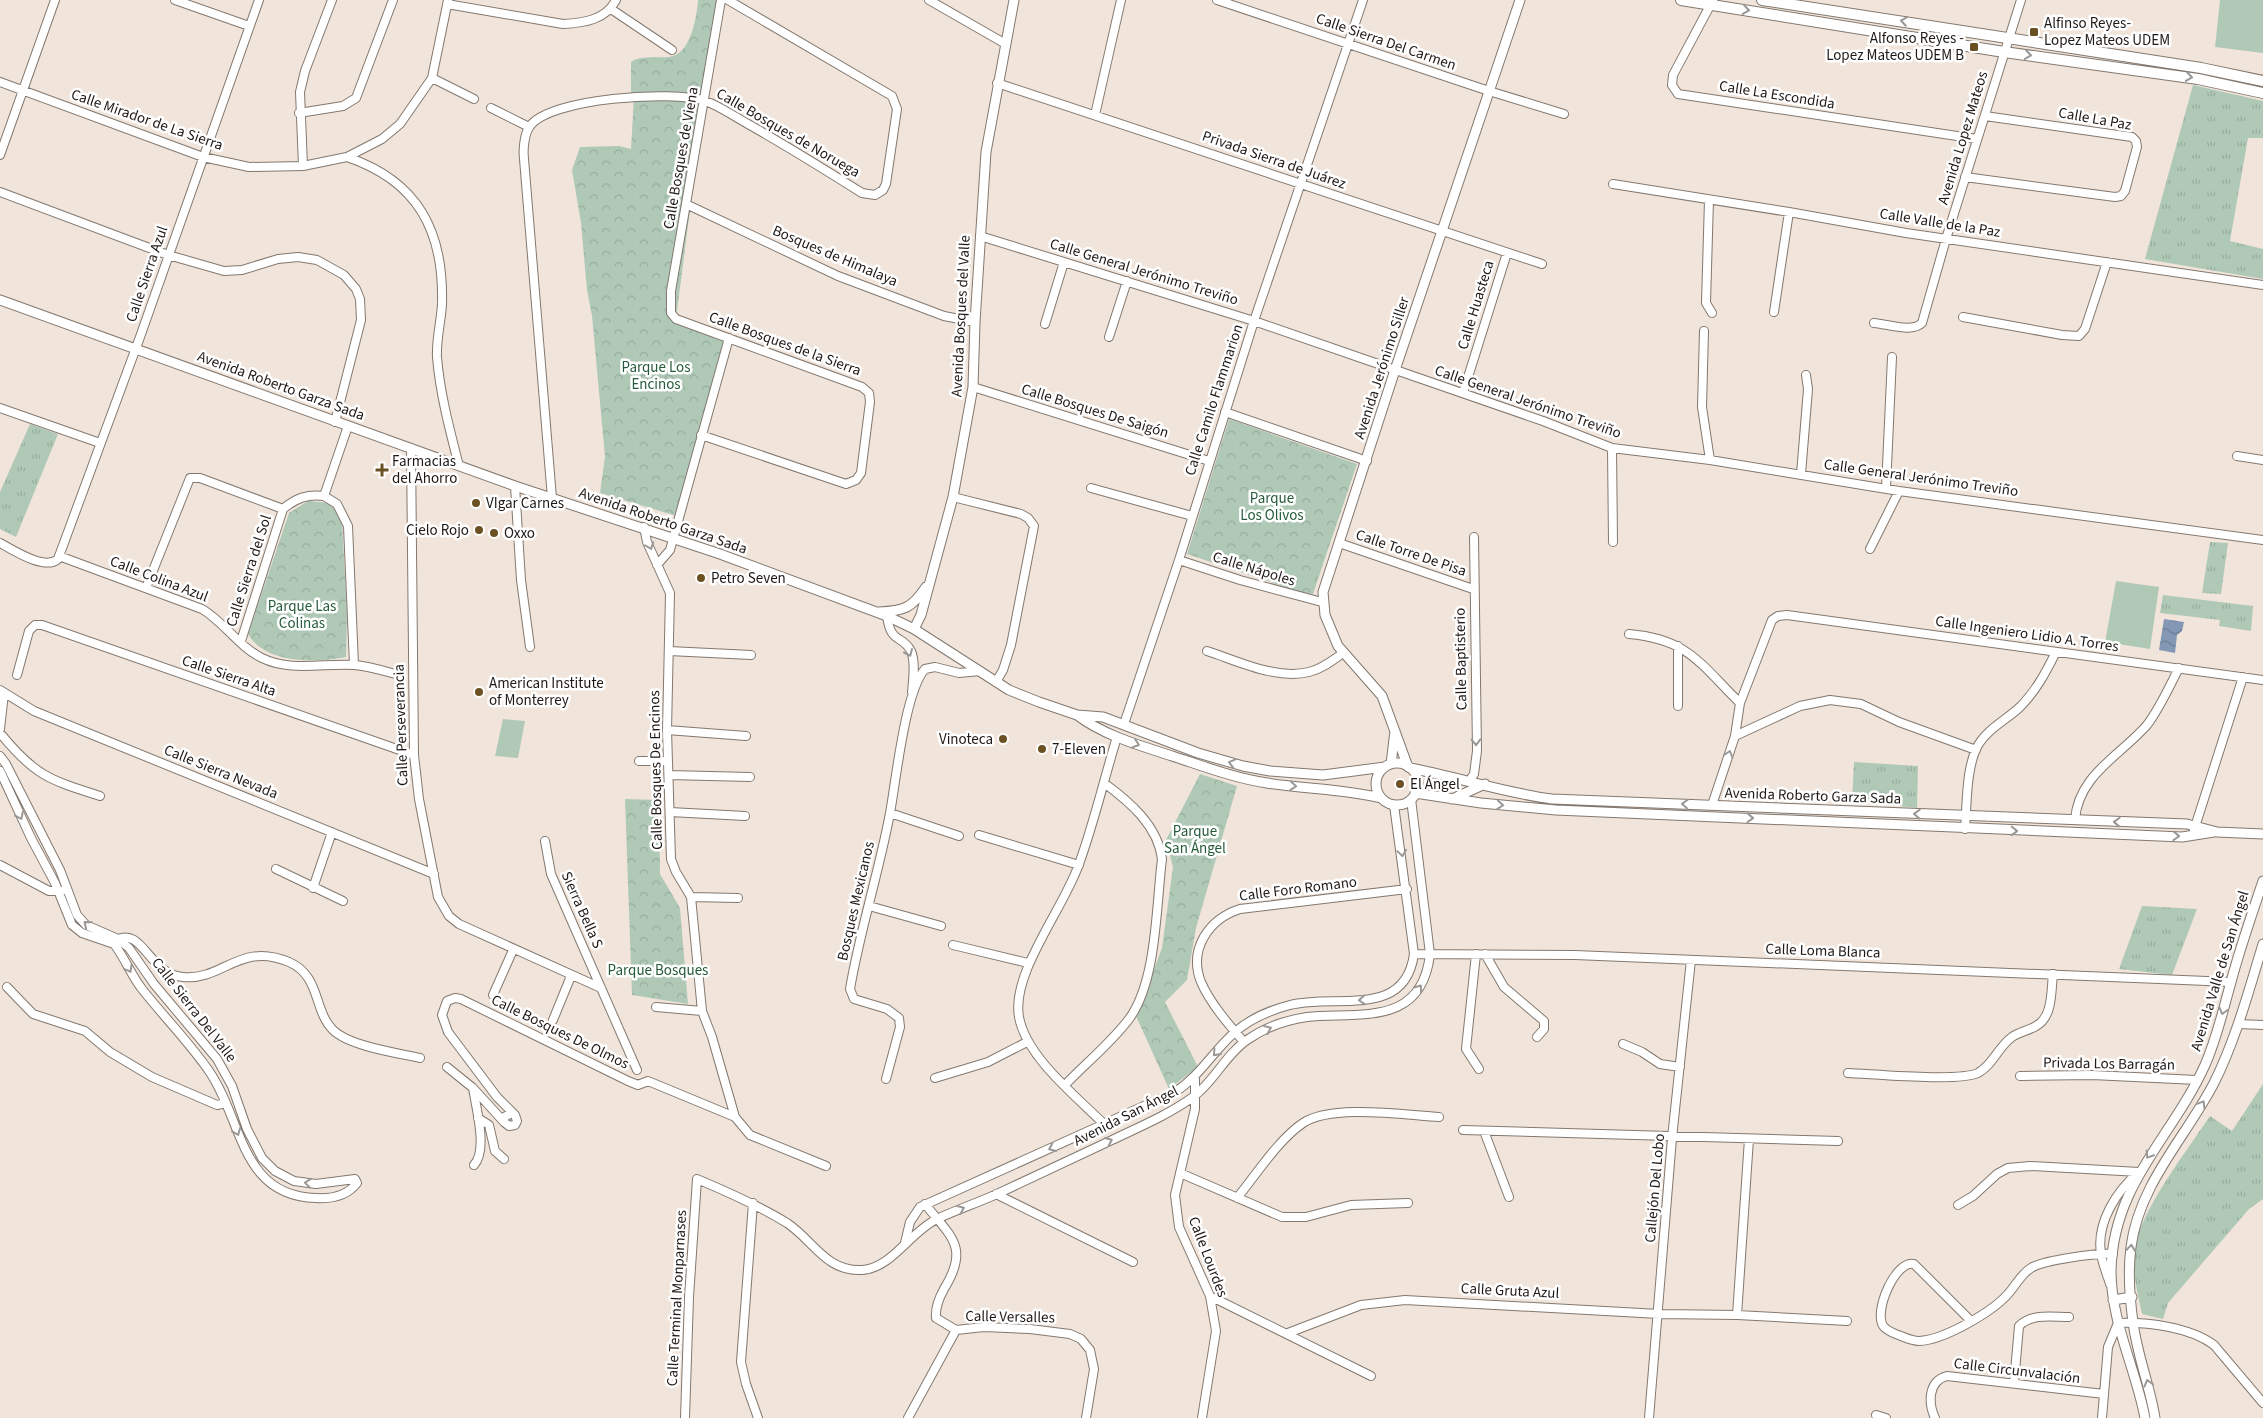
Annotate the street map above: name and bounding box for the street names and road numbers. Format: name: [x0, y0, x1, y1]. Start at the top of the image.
street label: Calle Sierra Del Carmen: [1313, 8, 1459, 76]
street label: Avenida Lopez Mateos: [1933, 69, 1993, 207]
street label: Calle La Escondida: [1718, 75, 1836, 115]
street label: Calle Bosques de Noruega: [712, 83, 864, 183]
street label: Calle Mirador de La Sierra: [68, 84, 226, 156]
street label: Calle Bosques de Viena: [658, 85, 704, 231]
street label: Calle La Paz: [2057, 102, 2133, 136]
street label: Privada Sierra de Juárez: [1199, 126, 1349, 194]
street label: Calle Valle de la Paz: [1878, 203, 2002, 243]
street label: Bosques de Himalaya: [769, 220, 901, 292]
street label: Calle Sierra Azul: [121, 223, 173, 325]
street label: Calle General Jerónimo Treviño: [1047, 233, 1241, 311]
street label: Avenida Bosques del Valle: [946, 234, 976, 398]
street label: Calle Huasteca: [1452, 258, 1500, 352]
street label: Avenida Jerónimo Siller: [1349, 293, 1415, 442]
street label: Calle Bosques de la Sierra: [706, 307, 864, 381]
street label: Calle Camilo Flammarion: [1180, 322, 1248, 478]
street label: Avenida Roberto Garza Sada: [194, 346, 368, 426]
street label: Calle General Jerónimo Treviño: [1432, 360, 1624, 444]
street label: Calle Bosques De Saigón: [1019, 379, 1171, 443]
street label: Calle General Jerónimo Treviño: [1822, 454, 2020, 502]
street label: Avenida Roberto Garza Sada: [576, 482, 750, 560]
street label: Calle Sierra del Sol: [221, 512, 277, 630]
street label: Calle Torre De Pisa: [1353, 524, 1469, 582]
street label: Calle Nápoles: [1210, 546, 1298, 592]
street label: Calle Colina Azul: [107, 551, 211, 607]
street label: Calle Baptisterio: [1450, 607, 1472, 711]
street label: Calle Ingeniero Lidio A. Torres: [1934, 611, 2120, 657]
street label: Calle Sierra Alta: [179, 650, 279, 702]
street label: Calle Perseverancia: [388, 664, 414, 786]
street label: Calle Bosques De Encinos: [644, 690, 668, 850]
street label: Calle Sierra Nevada: [161, 740, 281, 804]
street label: Avenida Roberto Garza Sada: [1724, 782, 1902, 810]
street label: Bosques Mexicanos: [832, 839, 880, 963]
street label: Sierra Bella S: [556, 868, 608, 952]
street label: Calle Foro Romano: [1238, 871, 1358, 907]
street label: Avenida Valle de San Ángel: [2186, 888, 2254, 1054]
street label: Calle Loma Blanca: [1765, 938, 1881, 964]
street label: Calle Sierra Del Valle: [146, 953, 242, 1067]
street label: Calle Bosques De Olmos: [488, 989, 632, 1075]
street label: Privada Los Barragán: [2043, 1052, 2175, 1076]
street label: Avenida San Ángel: [1070, 1080, 1182, 1151]
street label: Callejón Del Lobo: [1640, 1133, 1670, 1243]
street label: Calle Terminal Monparnases: [662, 1209, 692, 1387]
street label: Calle Lourdes: [1183, 1214, 1233, 1300]
street label: Calle Gruta Azul: [1460, 1278, 1560, 1304]
street label: Calle Versalles: [965, 1306, 1055, 1328]
street label: Calle Circunvalación: [1953, 1353, 2081, 1389]

